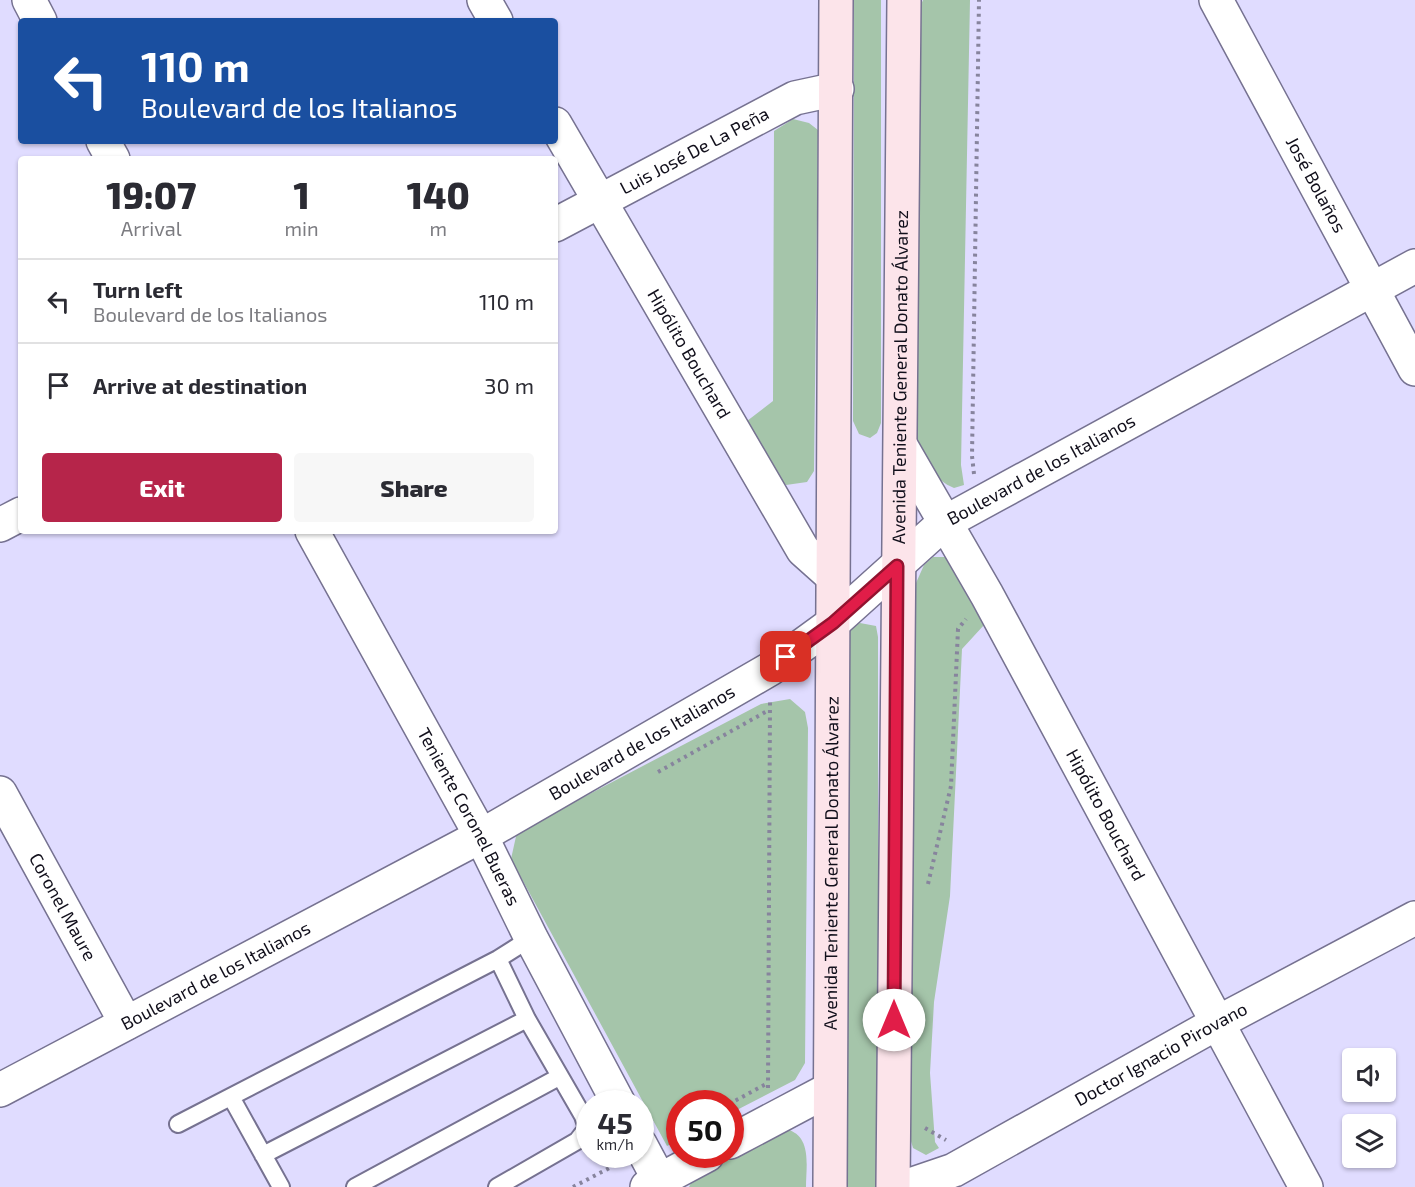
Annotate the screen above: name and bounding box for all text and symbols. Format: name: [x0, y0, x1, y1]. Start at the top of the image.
text: 110 m: [141, 40, 250, 90]
icon: left: [42, 42, 120, 120]
text: Boulevard de los Italianos: [141, 91, 458, 123]
street label: Luis José De La Peña: [616, 102, 772, 199]
street label: José Bolaños: [1282, 133, 1351, 236]
text: 19:07: [106, 173, 196, 216]
text: 1: [293, 173, 310, 216]
text: 140: [407, 173, 470, 216]
street label: Avenida Teniente General Donato Álvarez: [887, 210, 912, 544]
text: Arrival: [121, 216, 182, 240]
text: min: [285, 216, 319, 240]
text: m: [430, 216, 447, 240]
text: Turn left: [93, 276, 182, 302]
icon: left: [42, 285, 75, 318]
street label: Hipólito Bouchard: [643, 285, 736, 422]
text: 110 m: [479, 288, 534, 314]
text: Boulevard de los Italianos: [93, 302, 327, 326]
icon: arrive: [42, 369, 75, 402]
text: Arrive at destination: [93, 372, 307, 398]
text: 30 m: [484, 372, 534, 398]
street label: Boulevard de los Italianos: [943, 409, 1139, 529]
button: Exit: [42, 453, 282, 522]
button: Share: [294, 453, 534, 522]
pin: [760, 631, 811, 682]
icon: arrive: [769, 640, 802, 673]
street label: Boulevard de los Italianos: [545, 680, 739, 804]
street label: Avenida Teniente General Donato Álvarez: [819, 696, 842, 1030]
street label: Teniente Coronel Bueras: [413, 724, 525, 909]
street label: Hipólito Bouchard: [1062, 745, 1151, 884]
street label: Coronel Maure: [25, 849, 102, 964]
street label: Boulevard de los Italianos: [117, 916, 314, 1034]
position arrow: [862, 988, 926, 1052]
street label: Doctor Ignacio Pirovano: [1071, 997, 1251, 1110]
map controls: [1342, 1048, 1396, 1168]
button: sound: [1342, 1048, 1396, 1102]
speed limit sign: 50: [666, 1090, 744, 1168]
text: 45: [597, 1104, 633, 1140]
button: layers: [1342, 1114, 1396, 1168]
text: km/h: [596, 1135, 634, 1153]

